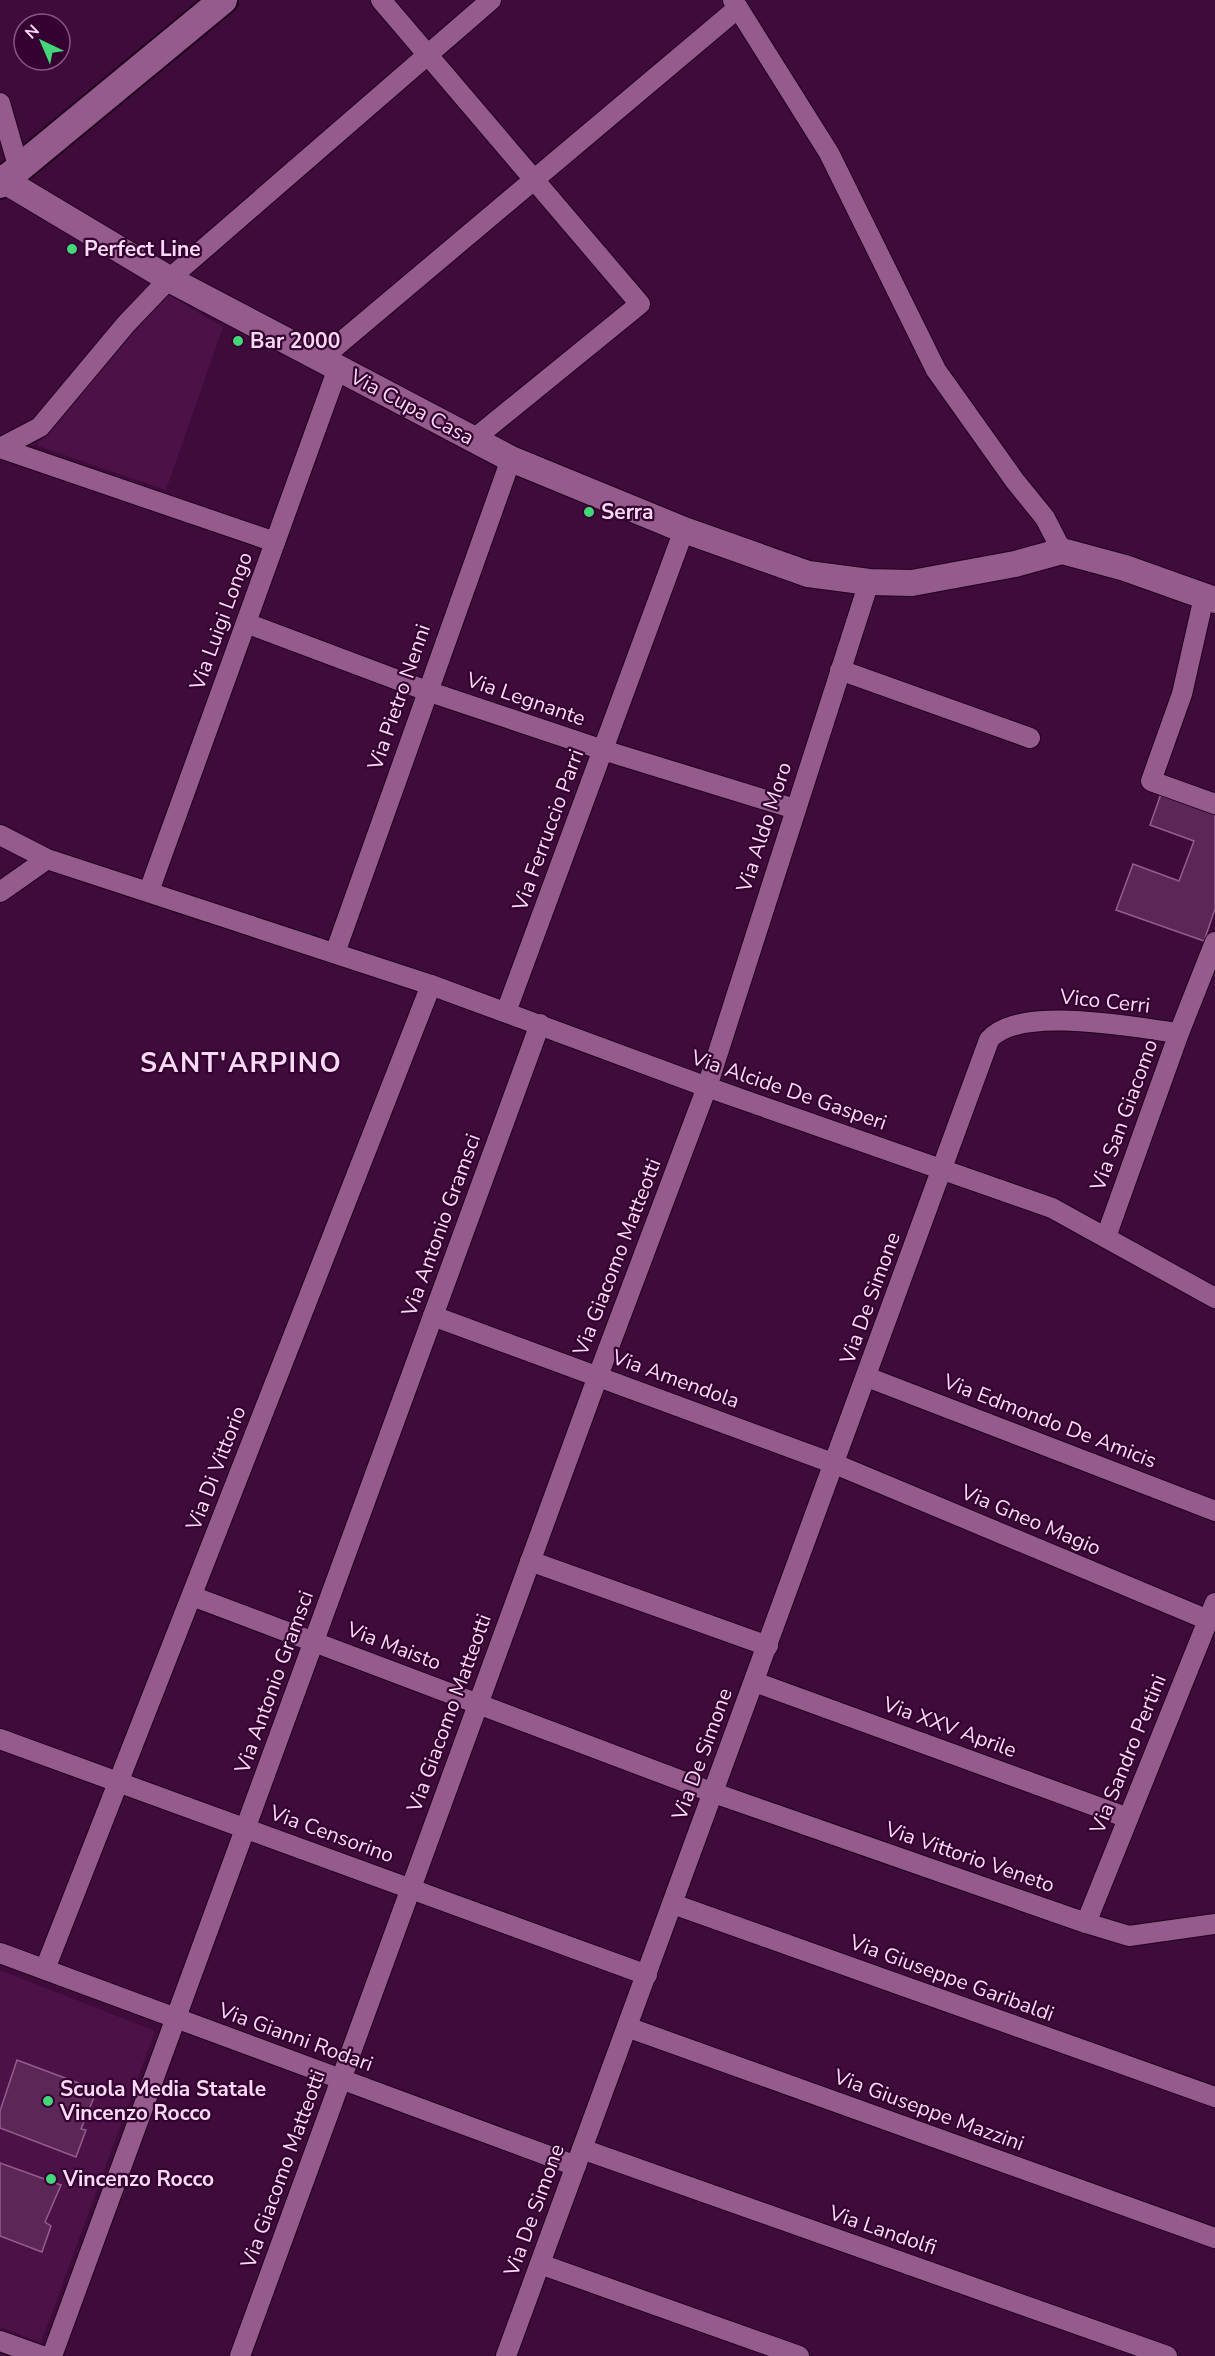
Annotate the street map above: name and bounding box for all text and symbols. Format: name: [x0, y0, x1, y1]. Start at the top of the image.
north arrow: [12, 12, 72, 72]
text: N: [20, 20, 44, 44]
place label: Perfect Line: [84, 235, 201, 263]
marker: Perfect Line: [65, 242, 79, 256]
place label: Bar 2000: [250, 327, 340, 355]
marker: Bar 2000: [231, 334, 245, 348]
street label: Via Cupa Casa: [344, 362, 479, 451]
place label: Serra: [601, 498, 653, 526]
marker: Serra: [582, 505, 596, 519]
street label: Via Luigi Longo: [183, 548, 259, 695]
street label: Via Pietro Nenni: [361, 620, 437, 775]
street label: Via Legnante: [462, 665, 589, 732]
street label: Via Ferruccio Parri: [505, 745, 590, 916]
street label: Via Aldo Moro: [729, 758, 798, 897]
street label: Vico Cerri: [1058, 982, 1151, 1020]
street label: Via San Giacomo: [1083, 1035, 1164, 1196]
street label: Via Alcide De Gasperi: [687, 1043, 891, 1137]
district label: SANT'ARPINO: [140, 1045, 342, 1082]
street label: Via Antonio Gramsci: [395, 1130, 487, 1321]
street label: Via Giacomo Matteotti: [566, 1155, 667, 1360]
street label: Via De Simone: [833, 1228, 907, 1369]
street label: Via Amendola: [608, 1343, 744, 1415]
street label: Via Edmondo De Amicis: [938, 1367, 1161, 1475]
street label: Via Di Vittorio: [179, 1402, 253, 1535]
street label: Via Gneo Magio: [956, 1478, 1105, 1562]
street label: Via Antonio Gramsci: [228, 1587, 320, 1778]
street label: Via Giacomo Matteotti: [400, 1610, 498, 1817]
street label: Via Maisto: [342, 1615, 445, 1677]
street label: Via Sandro Pertini: [1083, 1670, 1173, 1839]
street label: Via De Simone: [665, 1684, 739, 1825]
street label: Via XXV Aprile: [879, 1690, 1021, 1764]
street label: Via Censorino: [265, 1798, 398, 1869]
street label: Via Vittorio Veneto: [881, 1815, 1058, 1899]
street label: Via Giuseppe Garibaldi: [845, 1928, 1058, 2028]
street label: Via Gianni Rodari: [214, 1996, 377, 2078]
street label: Via Giuseppe Mazzini: [829, 2062, 1028, 2157]
street label: Via Giacomo Matteotti: [234, 2066, 332, 2273]
place label: Scuola Media Statale Vincenzo Rocco: [59, 2075, 266, 2127]
marker: Scuola Media Statale Vincenzo Rocco: [41, 2094, 55, 2108]
street label: Via De Simone: [497, 2140, 571, 2281]
place label: Vincenzo Rocco: [62, 2165, 214, 2193]
marker: Vincenzo Rocco: [44, 2172, 58, 2186]
street label: Via Landolfi: [825, 2198, 941, 2261]

